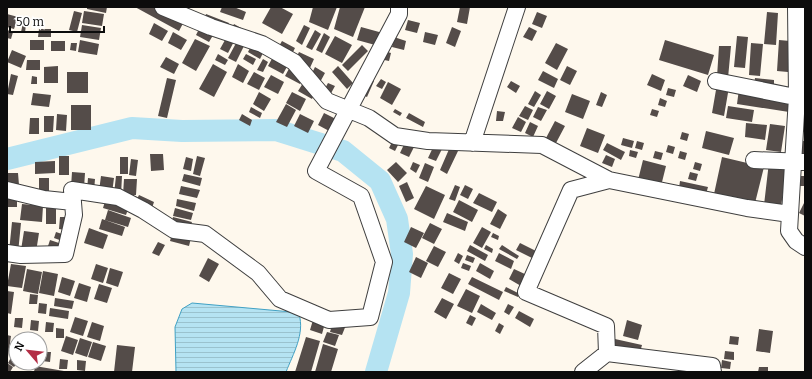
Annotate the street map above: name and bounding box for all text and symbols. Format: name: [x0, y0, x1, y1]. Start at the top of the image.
scale bar: [10, 8, 104, 34]
text: 50 m: [16, 15, 45, 29]
north arrow: [8, 331, 48, 371]
text: N: [12, 339, 28, 353]

